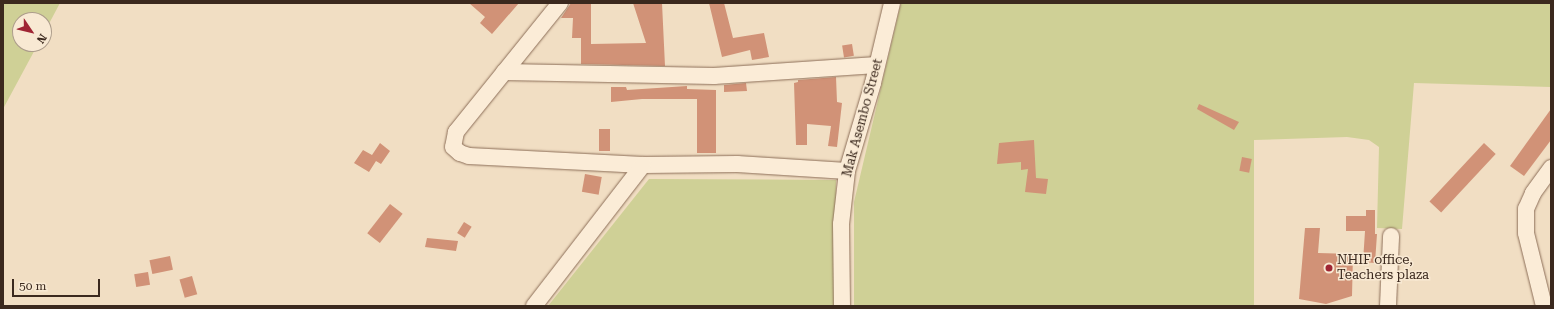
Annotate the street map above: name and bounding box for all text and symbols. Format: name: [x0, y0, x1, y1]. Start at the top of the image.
north arrow: [12, 12, 52, 52]
text: N: [34, 31, 49, 46]
street label: Mak Asembo Street: [840, 57, 886, 179]
place label: NHIF office, Teachers plaza: [1337, 253, 1429, 284]
marker: NHIF office, Teachers plaza: [1324, 263, 1334, 273]
scale bar: [14, 271, 102, 297]
text: 50 m: [19, 279, 46, 293]

